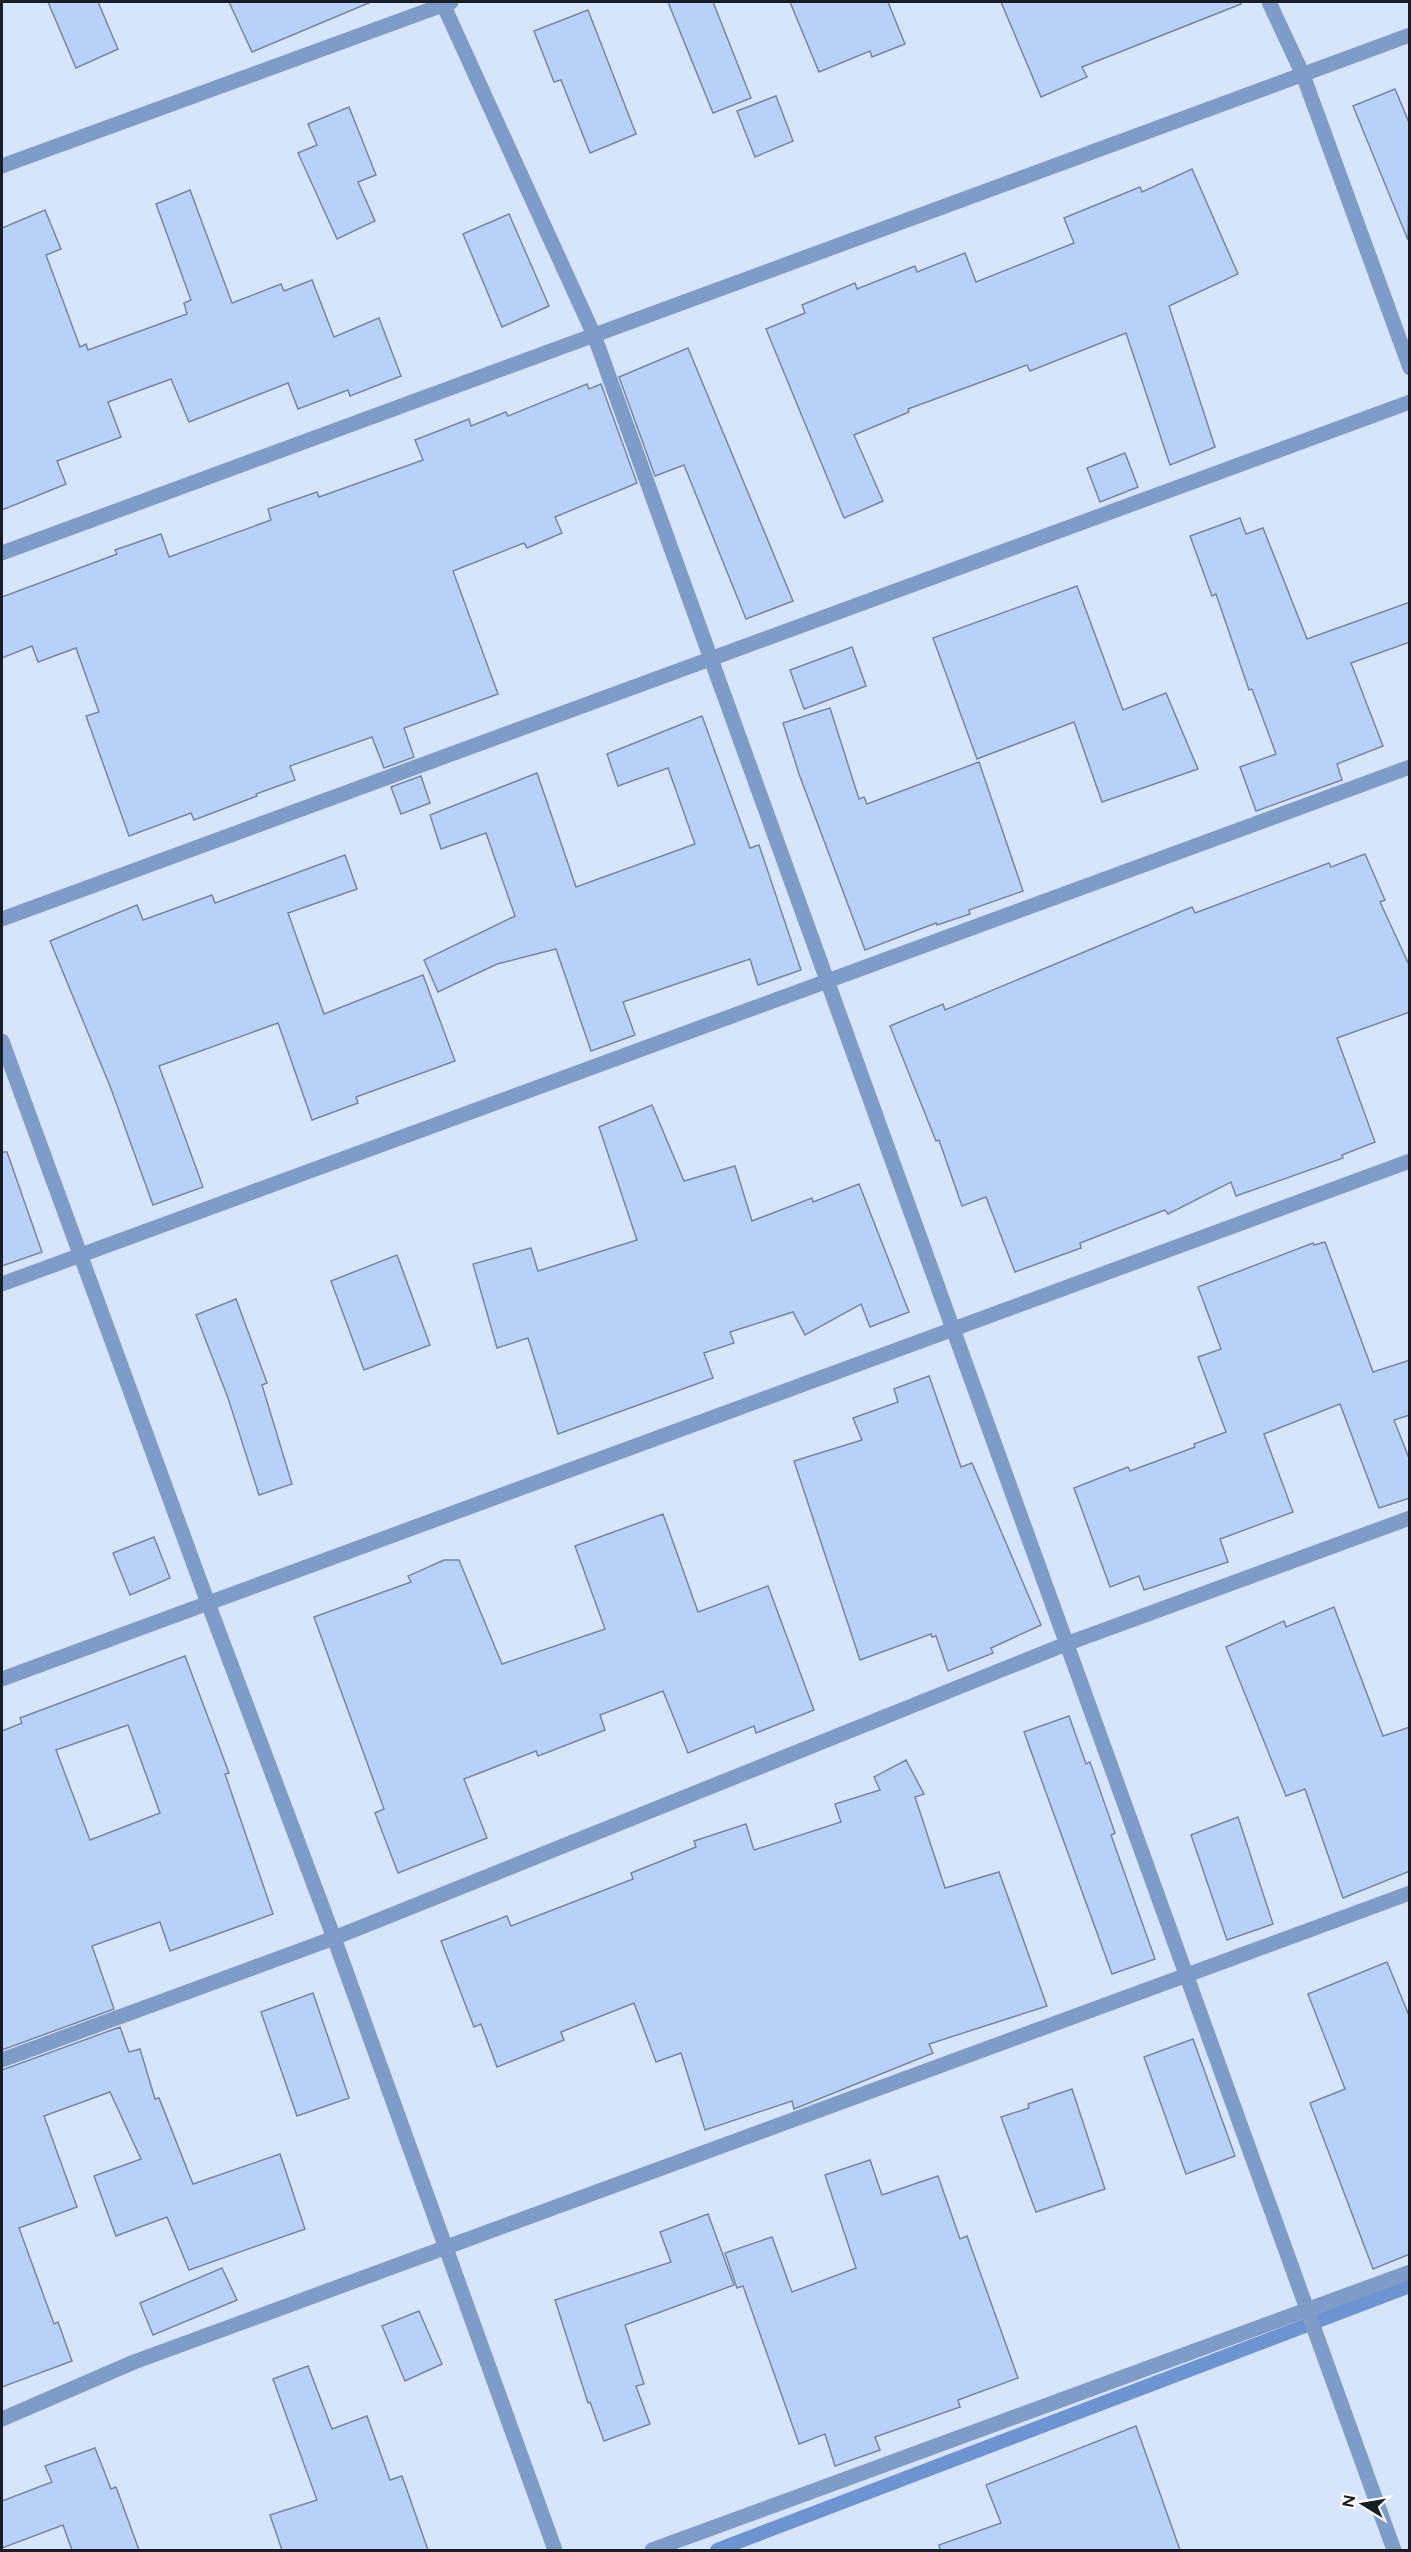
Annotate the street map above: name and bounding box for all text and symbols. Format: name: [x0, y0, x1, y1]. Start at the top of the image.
north arrow: [1333, 2474, 1393, 2534]
text: N: [1338, 2493, 1359, 2509]

